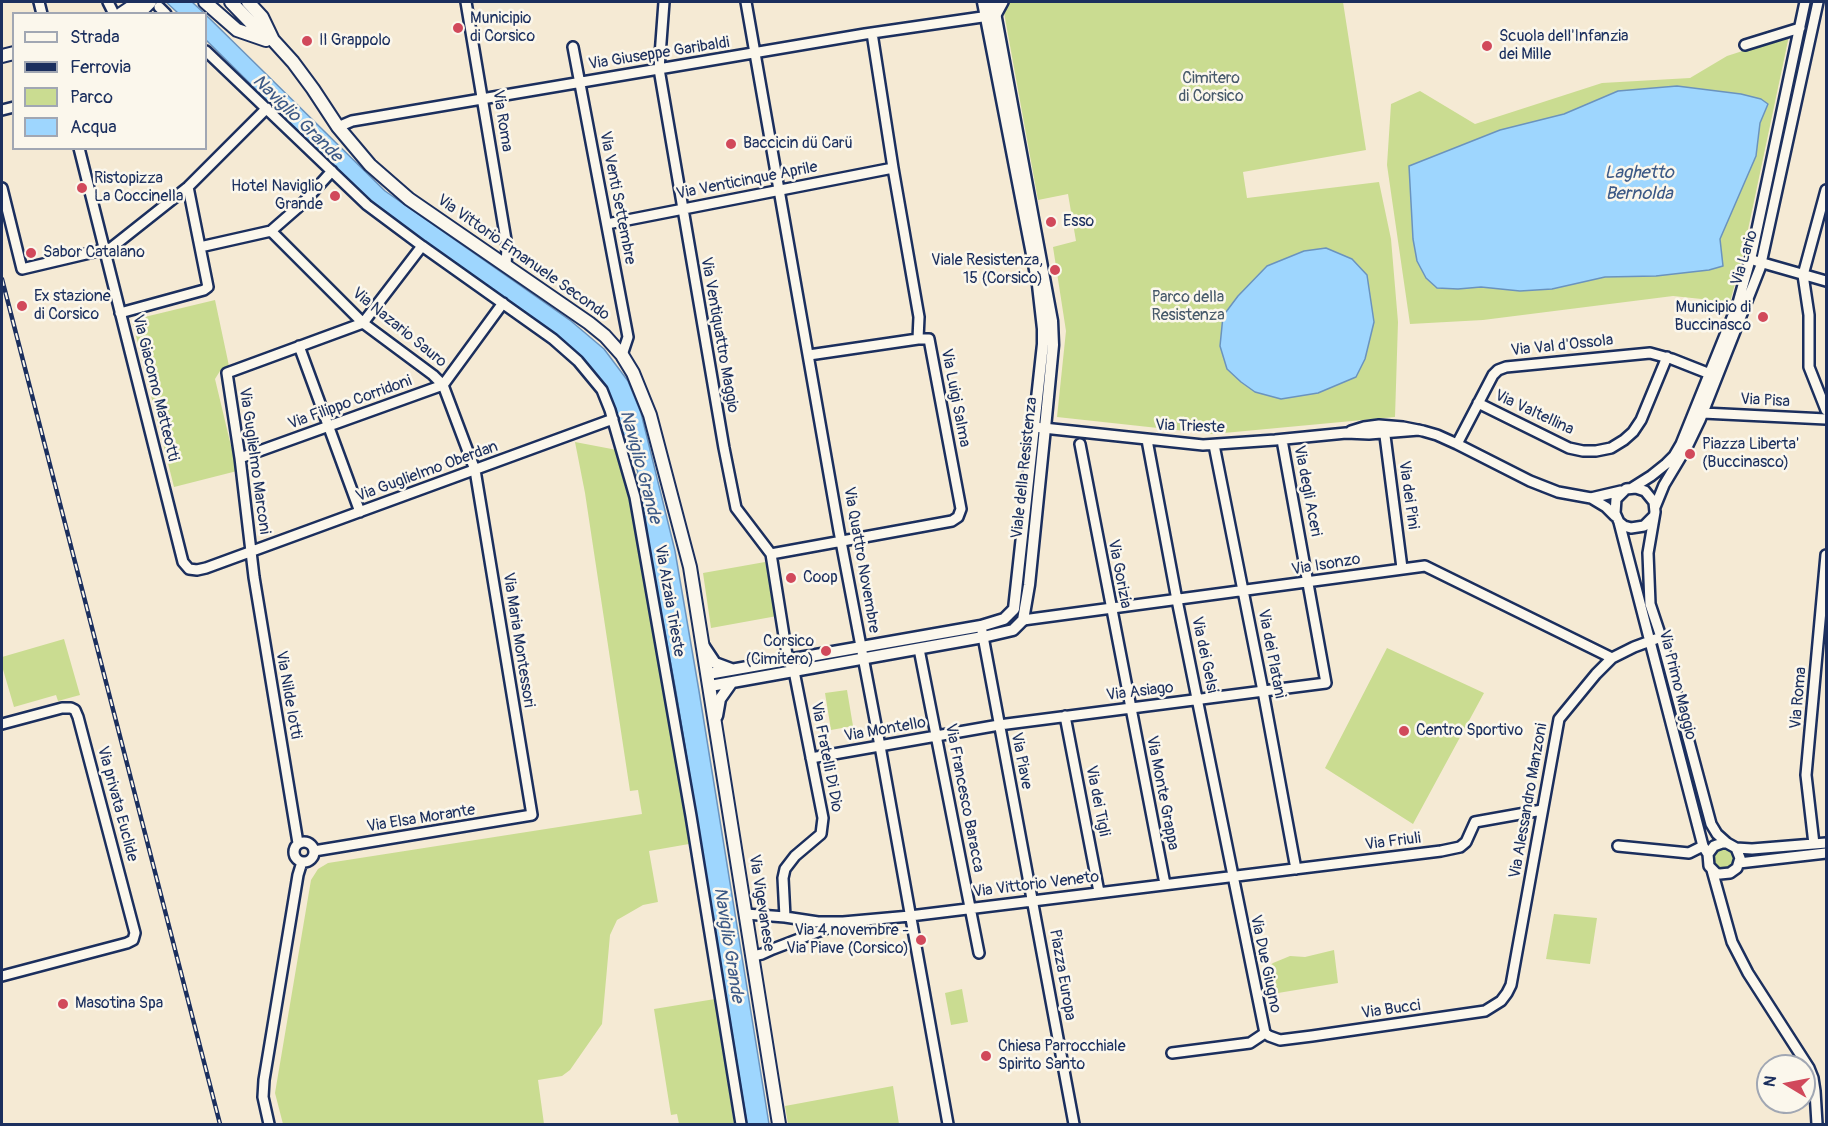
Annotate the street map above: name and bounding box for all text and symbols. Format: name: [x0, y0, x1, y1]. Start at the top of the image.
place label: Municipio di Corsico: [470, 9, 535, 47]
legend: [12, 12, 207, 150]
marker: Municipio di Corsico: [451, 21, 465, 35]
text: Strada: [70, 26, 120, 49]
place label: Scuola dell'Infanzia dei Mille: [1499, 27, 1629, 65]
place label: Il Grappolo: [319, 31, 391, 51]
street label: Via Giuseppe Garibaldi: [587, 33, 731, 75]
marker: Il Grappolo: [300, 34, 314, 48]
marker: Scuola dell'Infanzia dei Mille: [1480, 39, 1494, 53]
text: Ferrovia: [70, 56, 131, 79]
park label: Cimitero di Corsico: [1178, 69, 1244, 107]
water label: Naviglio Grande: [248, 71, 346, 167]
text: Parco: [70, 86, 113, 109]
street label: Via Roma: [488, 89, 516, 153]
text: Acqua: [70, 116, 117, 139]
street label: Via Venti Settembre: [595, 130, 639, 266]
place label: Baccicin dü Carü: [743, 134, 853, 154]
marker: Baccicin dü Carü: [724, 137, 738, 151]
street label: Via Venticinque Aprile: [675, 158, 819, 204]
water label: Laghetto Bernolda: [1604, 162, 1674, 204]
place label: Ristopizza La Coccinella: [94, 169, 183, 207]
place label: Hotel Naviglio Grande: [231, 177, 323, 215]
marker: Ristopizza La Coccinella: [75, 181, 89, 195]
marker: Hotel Naviglio Grande: [328, 189, 342, 203]
street label: Via Vittorio Emanuele Secondo: [433, 191, 613, 325]
place label: Esso: [1063, 212, 1094, 232]
marker: Esso: [1044, 215, 1058, 229]
street label: Via Lario: [1727, 228, 1763, 288]
place label: Sabor Catalano: [43, 243, 145, 263]
marker: Sabor Catalano: [24, 246, 38, 260]
place label: Viale Resistenza, 15 (Corsico): [931, 251, 1043, 289]
street label: Via Ventiquattro Maggio: [696, 256, 742, 414]
marker: Viale Resistenza, 15 (Corsico): [1048, 263, 1062, 277]
street label: Via Nazario Sauro: [348, 284, 450, 372]
place label: Ex stazione di Corsico: [34, 287, 111, 325]
park label: Parco della Resistenza: [1151, 288, 1225, 326]
place label: Municipio di Buccinasco: [1675, 298, 1751, 336]
marker: Ex stazione di Corsico: [15, 299, 29, 313]
marker: Municipio di Buccinasco: [1756, 310, 1770, 324]
street label: Via Giacomo Matteotti: [127, 313, 183, 463]
street label: Via Val d'Ossola: [1510, 331, 1614, 361]
street label: Via Luigi Salma: [936, 347, 974, 449]
street label: Via Filippo Corridoni: [286, 372, 414, 434]
street label: Via Guglielmo Marconi: [234, 386, 274, 536]
street label: Via Valtellina: [1491, 386, 1577, 440]
street label: Via Pisa: [1740, 390, 1790, 412]
street label: Viale della Resistenza: [1008, 396, 1042, 540]
water label: Naviglio Grande: [615, 408, 665, 526]
street label: Via Trieste: [1155, 416, 1225, 438]
place label: Piazza Liberta' (Buccinasco): [1702, 435, 1799, 473]
street label: Via Guglielmo Oberdan: [353, 437, 501, 507]
street label: Via degli Aceri: [1289, 444, 1325, 538]
marker: Piazza Liberta' (Buccinasco): [1683, 447, 1697, 461]
street label: Via dei Pini: [1394, 460, 1422, 530]
street label: Via Quattro Novembre: [839, 485, 883, 635]
street label: Via Gorizia: [1103, 538, 1135, 610]
street label: Via Alzaia Trieste: [650, 543, 688, 659]
street label: Via Isonzo: [1290, 550, 1362, 580]
place label: Coop: [803, 568, 838, 588]
street label: Via Maria Montessori: [498, 571, 538, 709]
marker: Coop: [784, 571, 798, 585]
street label: Via dei Platani: [1253, 608, 1289, 700]
street label: Via dei Gelsi: [1187, 615, 1221, 695]
street label: Via Primo Maggio: [1654, 628, 1700, 742]
place label: Corsico (Cimitero): [746, 632, 814, 670]
marker: Corsico (Cimitero): [819, 644, 833, 658]
street label: Via Nilde Iotti: [271, 649, 305, 741]
street label: Via Roma: [1787, 666, 1811, 730]
street label: Via Asiago: [1105, 678, 1175, 706]
street label: Via Fratelli Di Dio: [806, 700, 846, 814]
street label: Via Montello: [843, 713, 927, 747]
place label: Centro Sportivo: [1416, 721, 1523, 741]
street label: Via Francesco Baracca: [940, 722, 988, 874]
street label: Via Alessandro Manzoni: [1506, 722, 1552, 880]
marker: Centro Sportivo: [1397, 724, 1411, 738]
street label: Via Piave: [1006, 731, 1036, 791]
street label: Via Monte Grappa: [1141, 734, 1183, 852]
street label: Via privata Euclide: [92, 744, 142, 864]
street label: Via dei Tigli: [1081, 764, 1113, 838]
street label: Via Elsa Morante: [365, 801, 477, 837]
street label: Via Friuli: [1364, 829, 1422, 855]
street label: Via Vigevanese: [744, 853, 778, 953]
street label: Via Vittorio Veneto: [972, 868, 1100, 902]
water label: Naviglio Grande: [708, 886, 748, 1004]
street label: Via Due Giugno: [1245, 913, 1285, 1015]
place label: Via 4 novembre - Via Piave (Corsico): [786, 921, 909, 959]
street label: Piazza Europa: [1045, 928, 1079, 1022]
marker: Via 4 novembre - Via Piave (Corsico): [914, 933, 928, 947]
place label: Masotina Spa: [75, 994, 163, 1014]
street label: Via Bucci: [1360, 996, 1422, 1024]
marker: Masotina Spa: [56, 997, 70, 1011]
place label: Chiesa Parrocchiale Spirito Santo: [998, 1037, 1126, 1075]
marker: Chiesa Parrocchiale Spirito Santo: [979, 1049, 993, 1063]
north arrow: [1756, 1054, 1816, 1114]
text: N: [1759, 1074, 1781, 1088]

